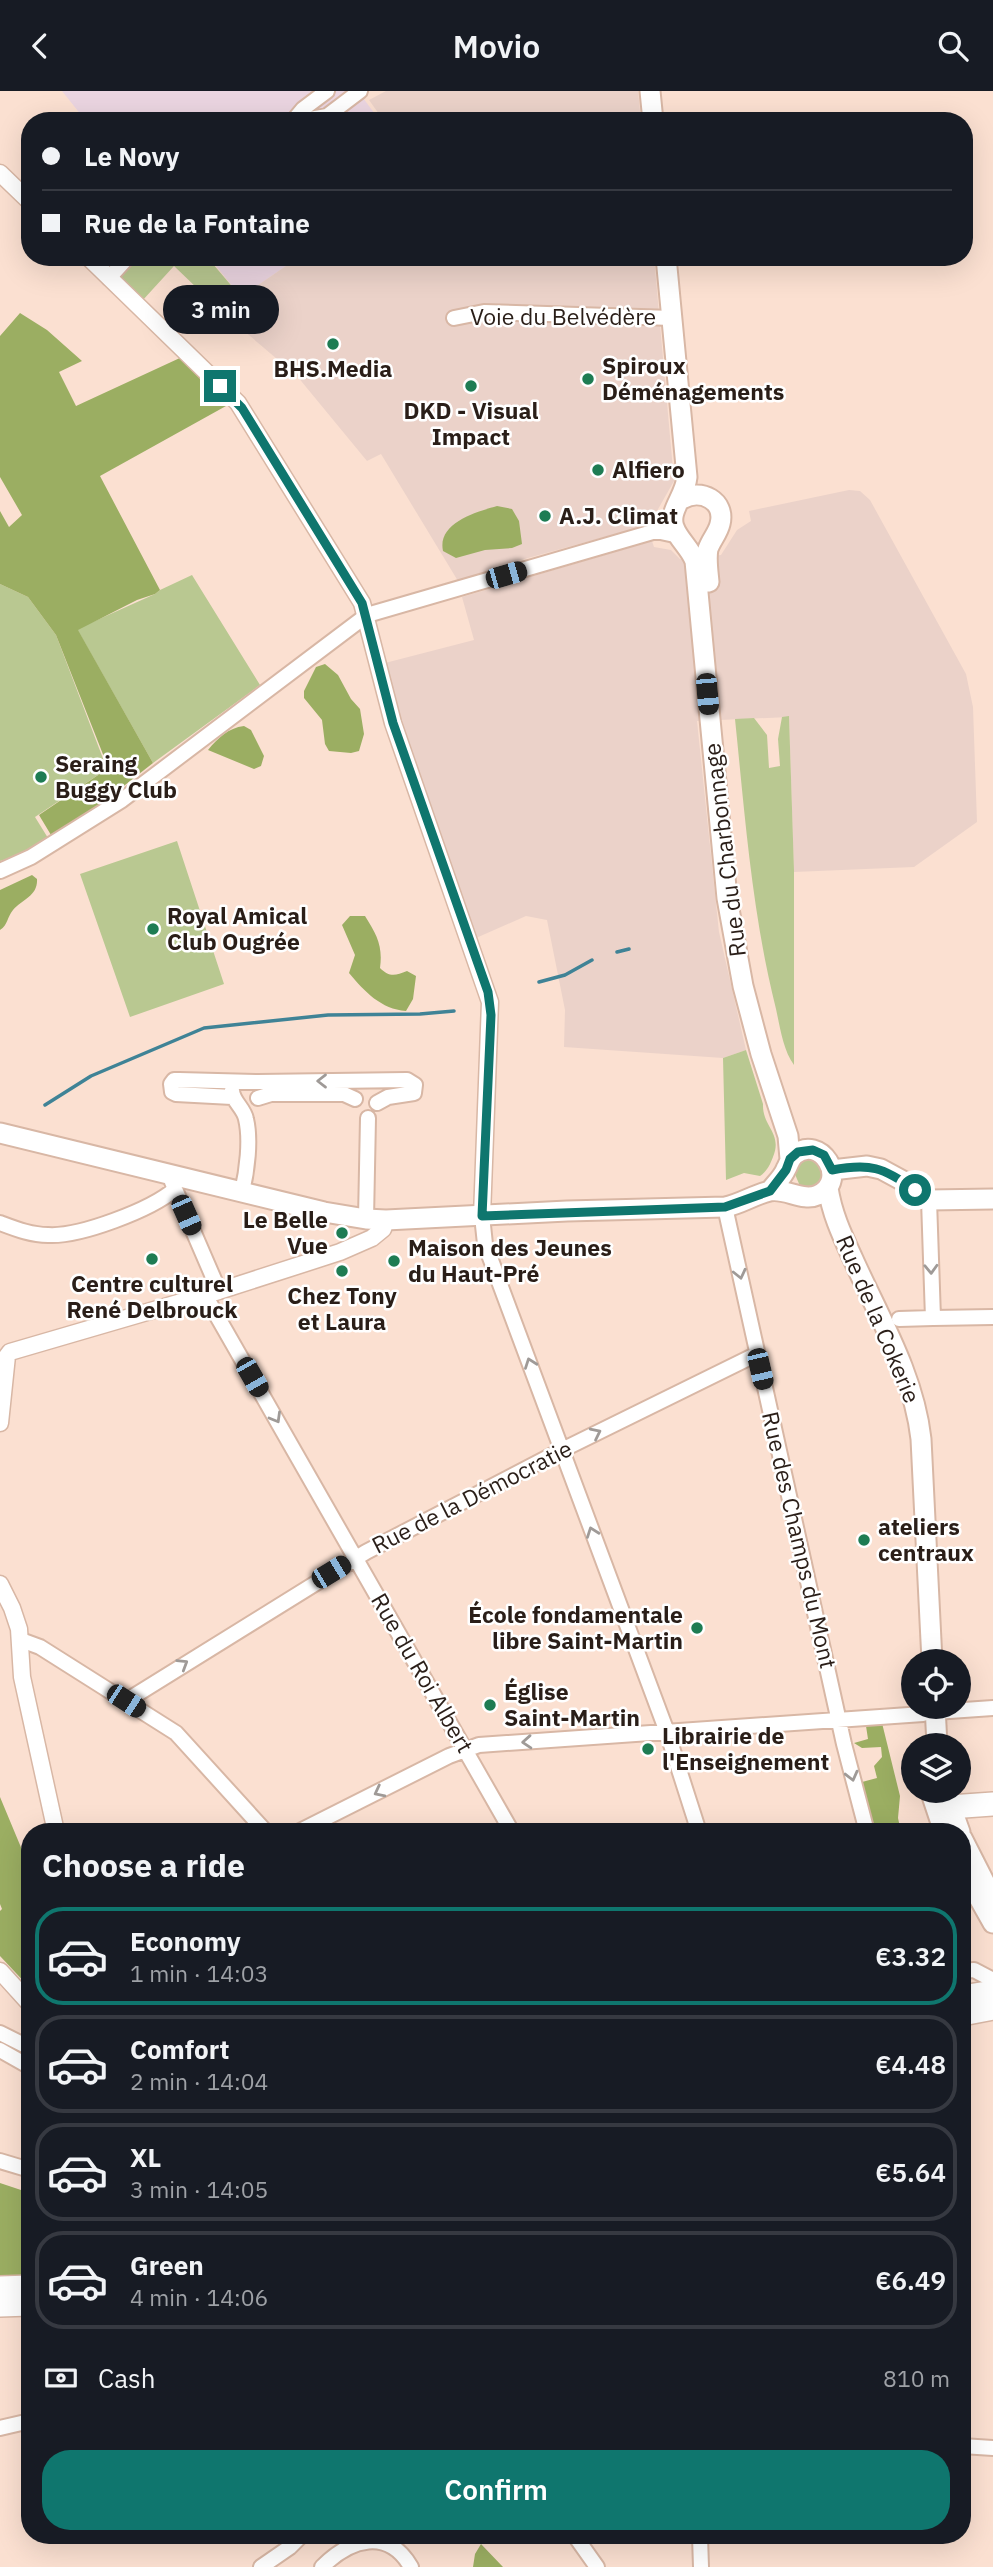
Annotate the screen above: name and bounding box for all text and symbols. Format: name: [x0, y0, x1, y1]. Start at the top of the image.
text: Movio: [453, 25, 540, 67]
icon: back: [21, 27, 59, 65]
icon: search: [934, 27, 972, 65]
text: Le Novy: [84, 139, 179, 173]
text: Rue de la Fontaine: [84, 206, 310, 240]
callout: 3 min: [162, 285, 278, 334]
text: 3 min: [191, 294, 251, 324]
street label: Voie du Belvédère: [470, 301, 656, 331]
marker: BHS.Media: [325, 336, 341, 352]
place label: Spiroux Déménagements: [602, 350, 784, 406]
place label: BHS.Media: [274, 353, 392, 383]
route end: [204, 370, 236, 402]
marker: Spiroux Déménagements: [580, 371, 596, 387]
marker: DKD - Visual Impact: [463, 378, 479, 394]
place label: DKD - Visual Impact: [403, 395, 539, 451]
place label: Alfiero: [612, 454, 685, 484]
marker: Alfiero: [590, 462, 606, 478]
place label: A.J. Climat: [559, 500, 678, 530]
marker: A.J. Climat: [537, 508, 553, 524]
car: [483, 559, 530, 591]
car: [695, 672, 720, 716]
street label: Rue du Charbonnage: [696, 742, 752, 959]
place label: Seraing Buggy Club: [55, 748, 177, 804]
marker: Seraing Buggy Club: [33, 769, 49, 785]
place label: Royal Amical Club Ougrée: [167, 900, 307, 956]
marker: Royal Amical Club Ougrée: [145, 921, 161, 937]
one-way arrow: [316, 1073, 326, 1089]
route start: [899, 1174, 931, 1206]
car: [168, 1192, 205, 1238]
place label: Le Belle Vue: [243, 1204, 328, 1260]
marker: Le Belle Vue: [334, 1225, 350, 1241]
street label: Rue de la Cokerie: [830, 1230, 928, 1407]
place label: Maison des Jeunes du Haut-Pré: [408, 1232, 612, 1288]
marker: Centre culturel René Delbrouck: [144, 1251, 160, 1267]
marker: Maison des Jeunes du Haut-Pré: [386, 1253, 402, 1269]
marker: Chez Tony et Laura: [334, 1263, 350, 1279]
one-way arrow: [924, 1263, 939, 1274]
place label: Centre culturel René Delbrouck: [66, 1268, 238, 1324]
one-way arrow: [731, 1268, 746, 1280]
place label: Chez Tony et Laura: [287, 1280, 397, 1336]
car: [746, 1346, 775, 1392]
car: [233, 1354, 272, 1400]
one-way arrow: [524, 1357, 538, 1369]
street label: Rue des Champs du Mont: [756, 1408, 844, 1671]
one-way arrow: [268, 1411, 281, 1424]
one-way arrow: [589, 1428, 601, 1442]
street label: Rue de la Démocratie: [366, 1433, 577, 1560]
place label: ateliers centraux: [878, 1511, 974, 1567]
one-way arrow: [587, 1527, 601, 1539]
marker: ateliers centraux: [856, 1532, 872, 1548]
car: [308, 1552, 355, 1592]
street label: Rue du Roi Albert: [365, 1587, 481, 1758]
place label: École fondamentale libre Saint-Martin: [468, 1599, 683, 1655]
marker: École fondamentale libre Saint-Martin: [689, 1620, 705, 1636]
map controls: [901, 1649, 971, 1803]
button: locate: [901, 1649, 971, 1719]
one-way arrow: [176, 1659, 189, 1672]
place label: Église Saint-Martin: [504, 1676, 640, 1732]
car: [103, 1681, 150, 1721]
marker: Église Saint-Martin: [482, 1697, 498, 1713]
place label: Librairie de l'Enseignement: [662, 1720, 829, 1776]
button: layers: [901, 1733, 971, 1803]
one-way arrow: [521, 1734, 532, 1749]
marker: Librairie de l'Enseignement: [640, 1741, 656, 1757]
one-way arrow: [844, 1770, 858, 1782]
one-way arrow: [374, 1783, 386, 1797]
text: Choose a ride: [42, 1844, 245, 1886]
text: Economy: [130, 1924, 241, 1958]
icon: car: [46, 1925, 109, 1988]
text: €3.32: [875, 1939, 946, 1973]
text: 1 min · 14:03: [130, 1958, 268, 1988]
text: Comfort: [130, 2032, 229, 2066]
icon: car: [46, 2033, 109, 2096]
text: €4.48: [875, 2047, 946, 2081]
text: 2 min · 14:04: [130, 2066, 268, 2096]
text: XL: [130, 2140, 161, 2174]
icon: car: [46, 2141, 109, 2204]
text: €5.64: [875, 2155, 946, 2189]
text: 3 min · 14:05: [130, 2174, 268, 2204]
text: Green: [130, 2248, 204, 2282]
icon: car: [46, 2249, 109, 2312]
text: €6.49: [875, 2263, 946, 2297]
text: 4 min · 14:06: [130, 2282, 268, 2312]
icon: cash: [42, 2359, 80, 2397]
text: Cash: [98, 2361, 155, 2395]
text: 810 m: [883, 2363, 950, 2393]
button: Confirm: [42, 2450, 950, 2530]

